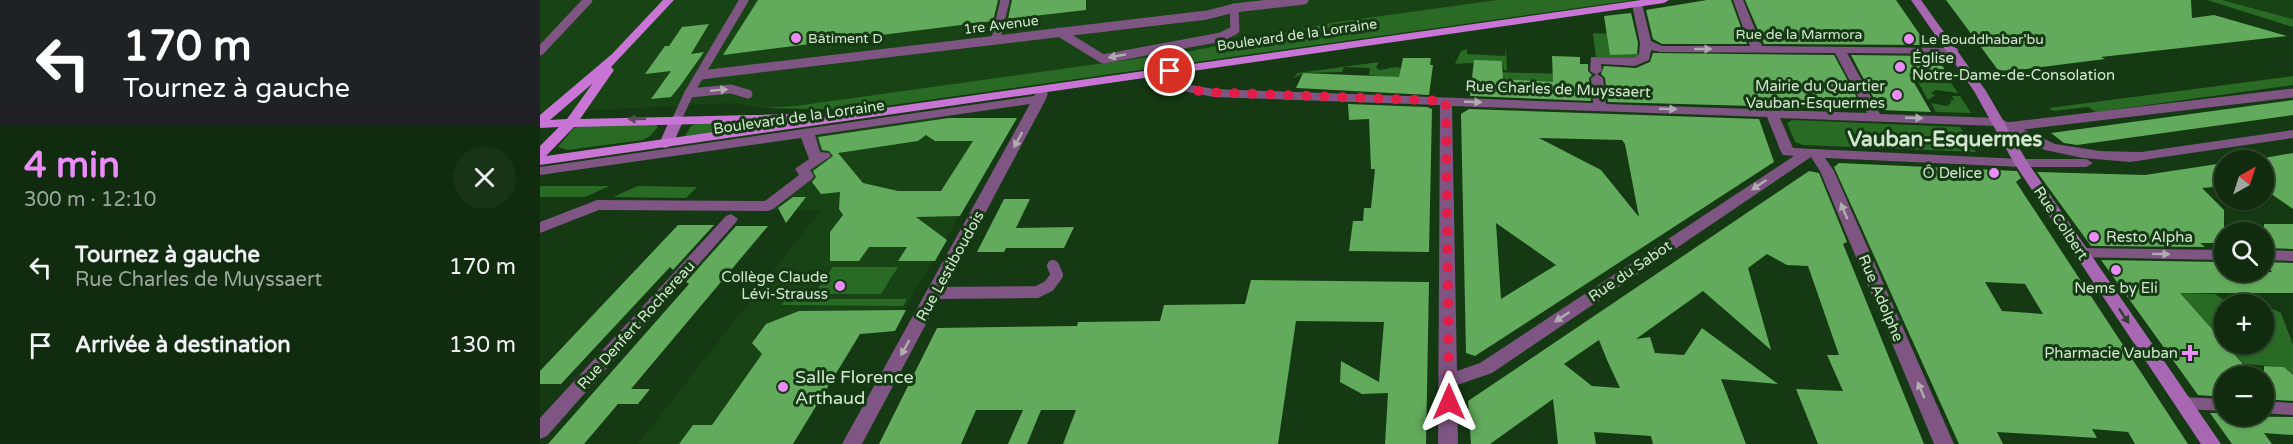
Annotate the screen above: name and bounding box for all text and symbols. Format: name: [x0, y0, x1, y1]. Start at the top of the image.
street label: 1re Avenue: [962, 12, 1040, 38]
street label: Boulevard de la Lorraine: [1216, 15, 1378, 55]
text: 170 m: [123, 21, 252, 72]
icon: left: [24, 24, 102, 102]
street label: Rue de la Marmora: [1736, 26, 1862, 43]
place label: Bâtiment D: [808, 30, 883, 47]
marker: Bâtiment D: [789, 31, 803, 45]
place label: Le Bouddhabar'bu: [1921, 31, 2044, 48]
marker: Le Bouddhabar'bu: [1902, 32, 1916, 46]
one-way arrow: [1693, 44, 1712, 54]
pin: [1144, 45, 1195, 96]
place label: Église Notre-Dame-de-Consolation: [1912, 49, 2115, 84]
one-way arrow: [1108, 52, 1127, 61]
icon: arrive: [1153, 54, 1186, 87]
marker: Église Notre-Dame-de-Consolation: [1893, 60, 1907, 74]
text: Tournez à gauche: [123, 72, 350, 105]
street label: Rue Charles de Muyssaert: [1465, 77, 1651, 101]
place label: Mairie du Quartier Vauban-Esquermes: [1746, 77, 1885, 112]
one-way arrow: [709, 85, 728, 95]
marker: Mairie du Quartier Vauban-Esquermes: [1890, 88, 1904, 102]
street label: Boulevard de la Lorraine: [712, 96, 886, 138]
one-way arrow: [1463, 97, 1482, 106]
one-way arrow: [1658, 105, 1677, 114]
one-way arrow: [1905, 114, 1924, 123]
one-way arrow: [628, 115, 647, 124]
district label: Vauban-Esquermes: [1848, 127, 2042, 152]
one-way arrow: [1013, 131, 1023, 148]
text: 4 min: [24, 144, 120, 187]
button: close: [453, 146, 516, 209]
north arrow: [2214, 150, 2274, 210]
map controls: [2214, 150, 2274, 426]
place label: Ô Delice: [1923, 164, 1982, 182]
marker: Ô Delice: [1987, 166, 2001, 180]
one-way arrow: [1751, 180, 1767, 191]
street label: Rue Colbert: [2030, 183, 2092, 263]
text: 300 m · 12:10: [24, 188, 156, 212]
one-way arrow: [1839, 202, 1849, 220]
street label: Rue Lestiboudois: [912, 208, 988, 324]
button: search: [2214, 222, 2274, 282]
place label: Resto Alpha: [2106, 228, 2193, 246]
marker: Resto Alpha: [2087, 230, 2101, 244]
street label: Rue du Sabot: [1585, 236, 1675, 305]
text: Tournez à gauche: [75, 242, 260, 268]
one-way arrow: [2151, 249, 2170, 259]
icon: left: [24, 251, 57, 284]
street label: Rue Adolphe: [1855, 252, 1907, 344]
text: 170 m: [449, 254, 516, 280]
street label: Rue Denfert Rochereau: [574, 257, 698, 393]
marker: Nems by Eli: [2109, 263, 2123, 277]
text: Rue Charles de Muyssaert: [75, 268, 322, 292]
place label: Collège Claude Lévi-Strauss: [721, 268, 828, 303]
marker: Collège Claude Lévi-Strauss: [833, 279, 847, 293]
place label: Nems by Eli: [2074, 279, 2158, 297]
button: +: [2214, 294, 2274, 354]
one-way arrow: [2118, 308, 2129, 324]
one-way arrow: [1554, 311, 1570, 322]
icon: arrive: [24, 329, 57, 362]
text: Arrivée à destination: [75, 332, 291, 358]
text: 130 m: [449, 332, 516, 358]
one-way arrow: [900, 340, 910, 357]
place label: Pharmacie Vauban: [2044, 344, 2178, 362]
marker: Pharmacie Vauban: [2183, 346, 2197, 360]
place label: Salle Florence Arthaud: [795, 366, 914, 409]
button: −: [2214, 366, 2274, 426]
position arrow: [1417, 370, 1481, 434]
marker: Salle Florence Arthaud: [776, 380, 790, 394]
one-way arrow: [1916, 381, 1926, 399]

